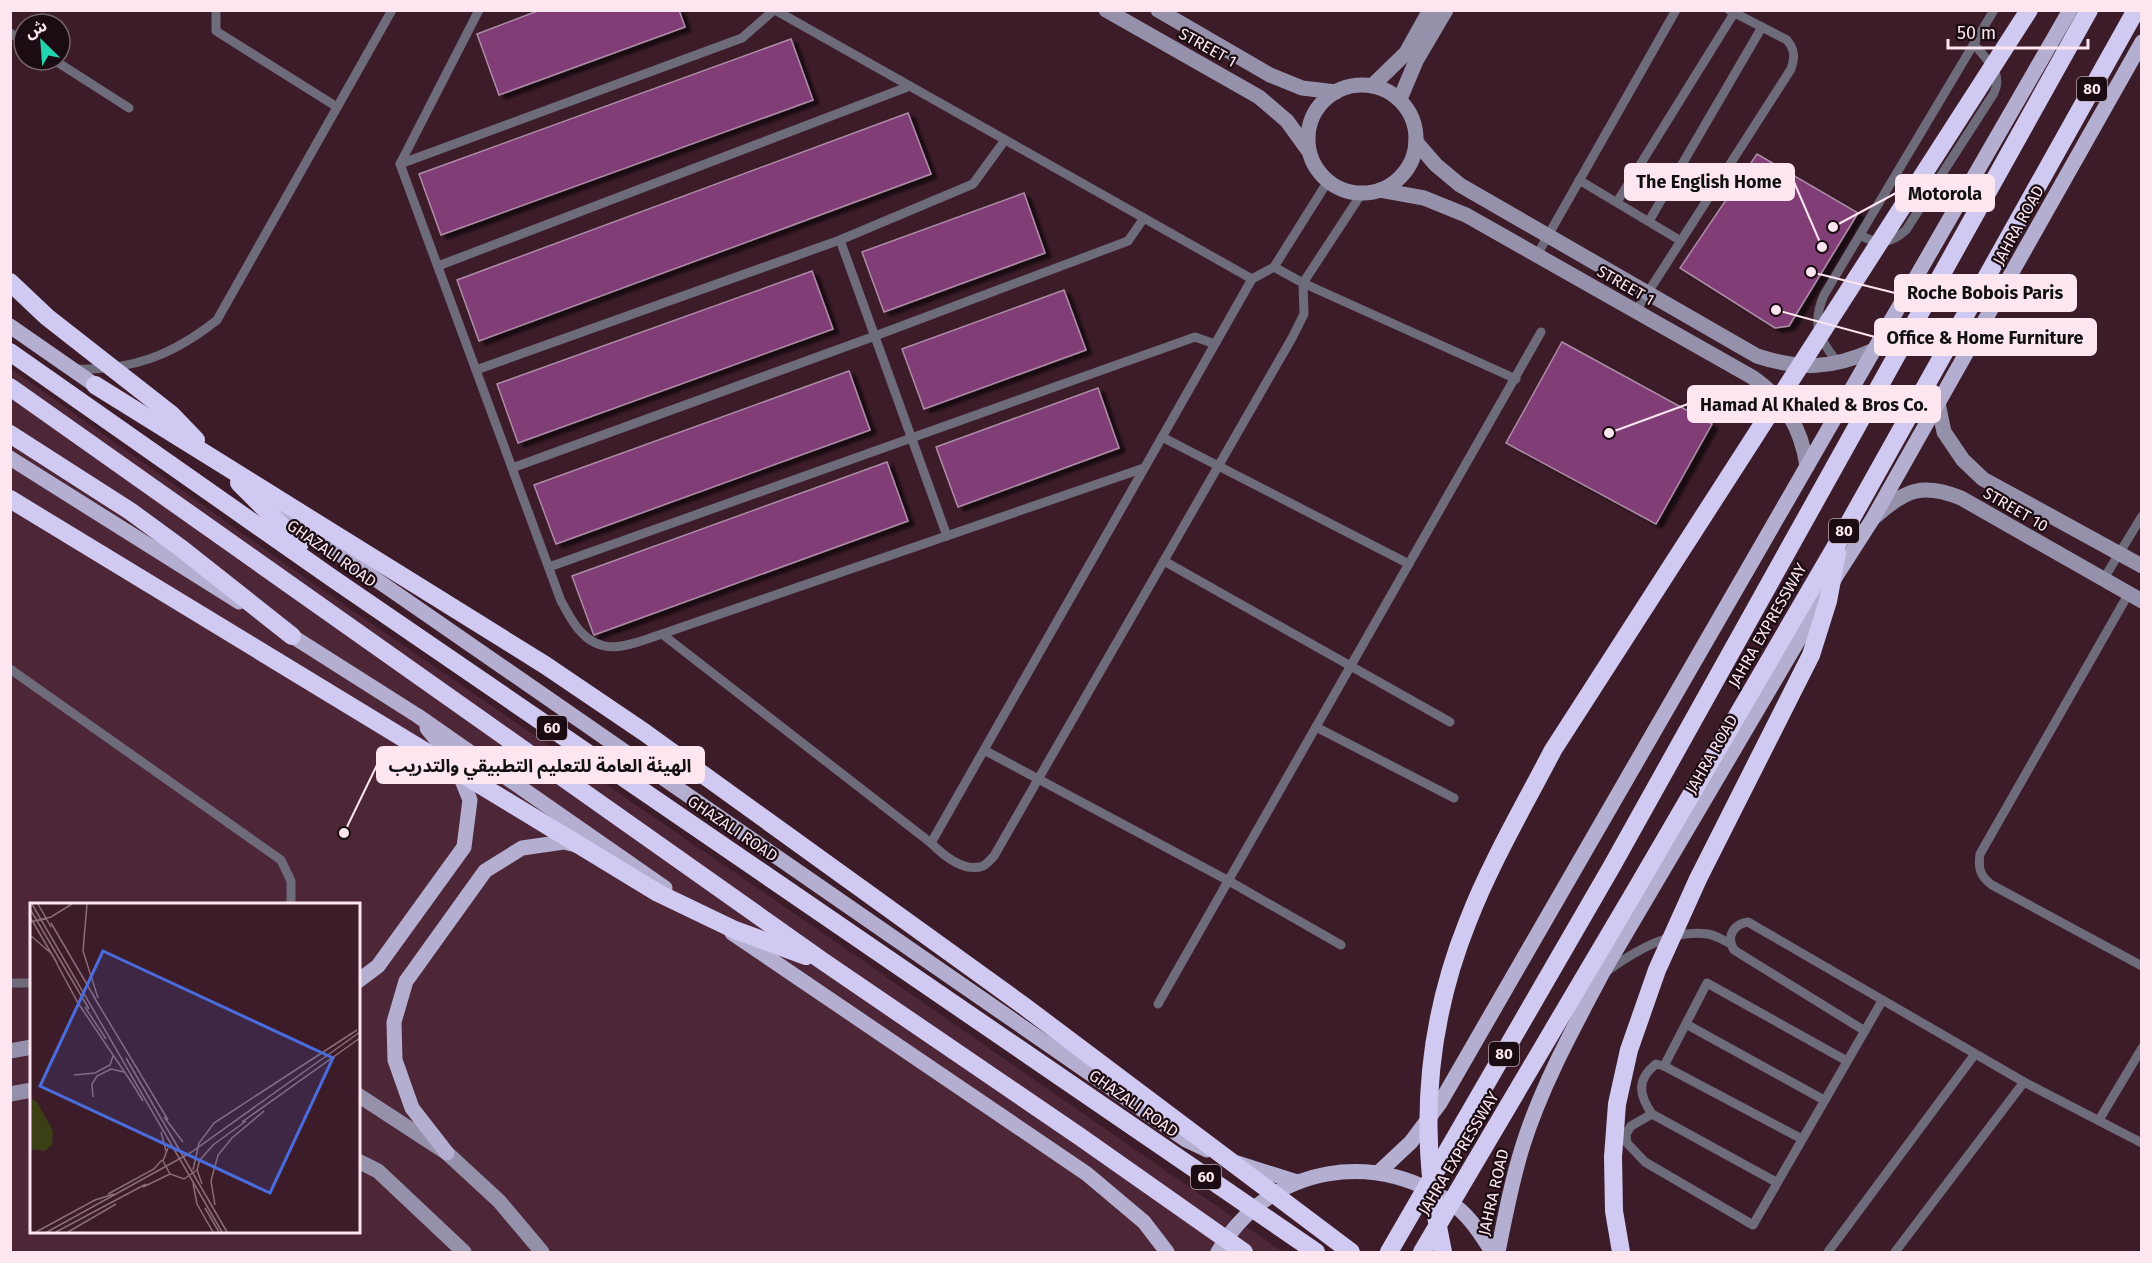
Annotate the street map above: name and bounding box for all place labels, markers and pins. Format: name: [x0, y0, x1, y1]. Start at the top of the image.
callout: The English Home: [1625, 164, 1794, 200]
callout: Motorola: [1896, 175, 1994, 211]
callout: Roche Bobois Paris: [1895, 275, 2076, 311]
callout: Office & Home Furniture: [1875, 319, 2096, 355]
callout: Hamad Al Khaled & Bros Co.: [1688, 386, 1940, 422]
callout: الهيئة العامة للتعليم التطبيقي والتدريب: [377, 747, 704, 783]

